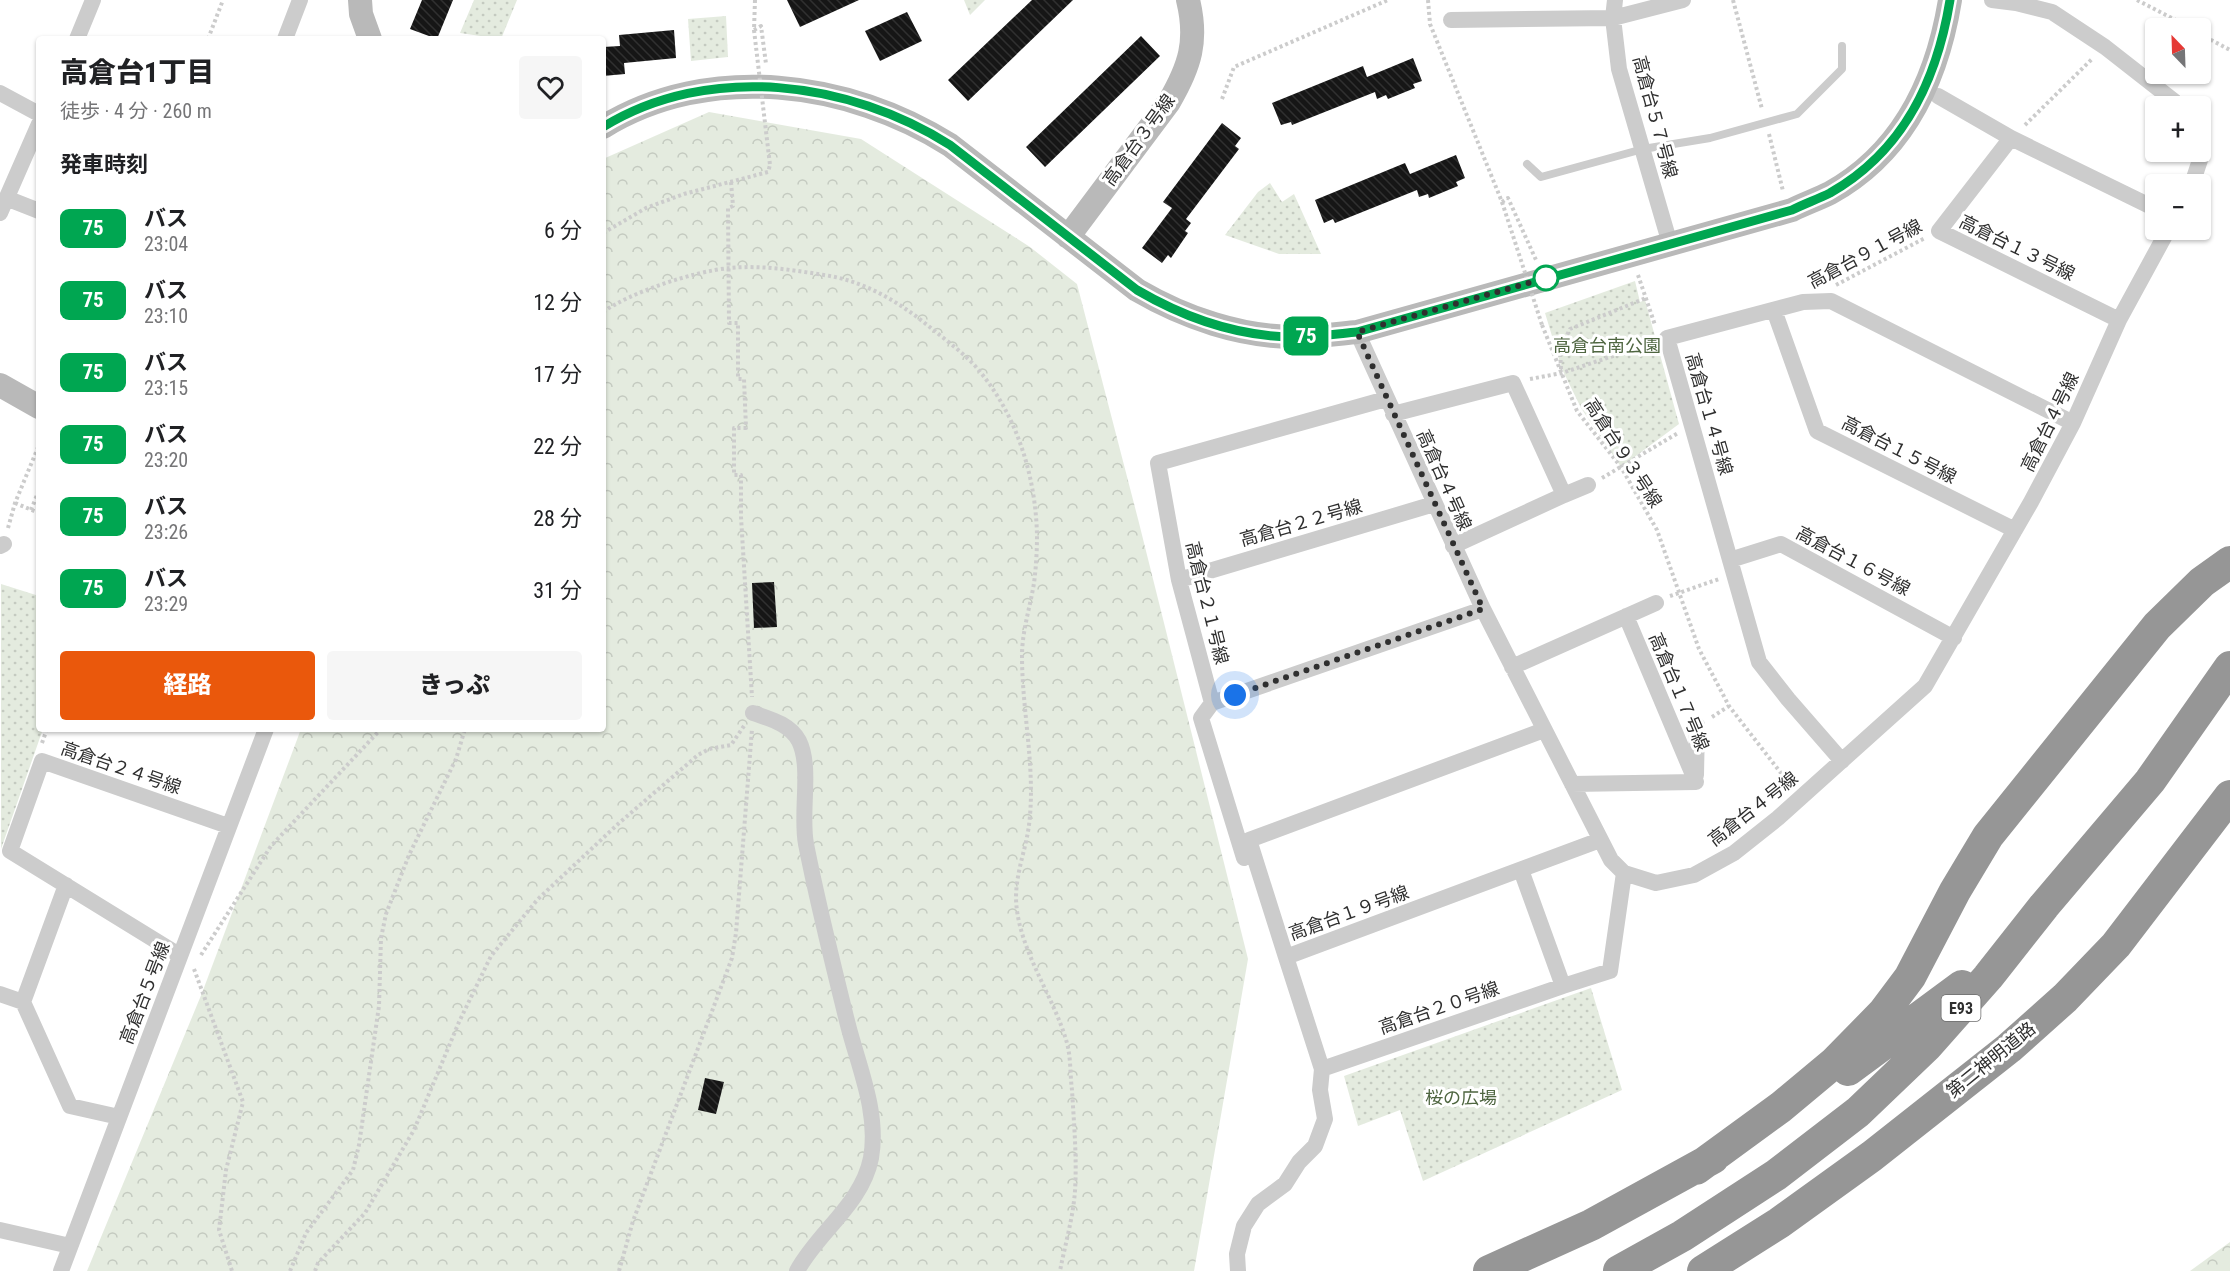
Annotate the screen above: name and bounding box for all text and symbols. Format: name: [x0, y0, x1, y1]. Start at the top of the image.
north arrow: [2145, 18, 2211, 84]
map controls: [2145, 18, 2211, 240]
street label: 高倉台５７号線: [1629, 53, 1682, 180]
text: 高倉台1丁目: [60, 56, 214, 89]
button: heart: [519, 56, 582, 119]
street label: 高倉台３号線: [1098, 90, 1179, 190]
button: +: [2145, 96, 2211, 162]
text: 徒歩 · 4 分 · 260 m: [60, 99, 212, 123]
text: 発車時刻: [60, 152, 148, 177]
button: −: [2145, 174, 2211, 240]
text: バス: [144, 206, 188, 231]
street label: 高倉台１３号線: [1956, 210, 2078, 285]
street label: 高倉台９１号線: [1804, 215, 1925, 292]
text: 75: [82, 216, 104, 240]
text: 6 分: [544, 218, 582, 243]
text: 23:04: [144, 232, 188, 256]
unlabelled marker: [1533, 265, 1559, 291]
text: バス: [144, 278, 188, 303]
text: 75: [82, 288, 104, 312]
text: 12 分: [533, 290, 582, 315]
text: 23:10: [144, 304, 188, 328]
line badge: 75: [1279, 316, 1333, 356]
text: 75: [1295, 324, 1317, 348]
park label: 高倉台南公園: [1553, 335, 1661, 356]
text: バス: [144, 350, 188, 375]
street label: 高倉台１４号線: [1682, 350, 1737, 477]
text: 75: [82, 360, 104, 384]
text: 17 分: [533, 362, 582, 387]
street label: 高倉台４号線: [2016, 369, 2083, 475]
text: 23:15: [144, 376, 188, 400]
street label: 高倉台９３号線: [1580, 394, 1667, 511]
street label: 高倉台１５号線: [1838, 412, 1960, 488]
text: バス: [144, 422, 188, 447]
street label: 高倉台４号線: [1413, 426, 1476, 533]
text: 75: [82, 432, 104, 456]
text: 22 分: [533, 434, 582, 459]
text: 23:20: [144, 448, 188, 472]
text: バス: [144, 494, 188, 519]
street label: 高倉台２２号線: [1237, 495, 1364, 550]
text: 75: [82, 504, 104, 528]
text: 28 分: [533, 506, 582, 531]
text: 23:26: [144, 520, 188, 544]
street label: 高倉台１６号線: [1793, 522, 1914, 599]
street label: 高倉台２１号線: [1182, 539, 1233, 667]
text: バス: [144, 566, 188, 591]
text: 75: [82, 576, 104, 600]
text: 31 分: [533, 578, 582, 603]
text: 23:29: [144, 592, 188, 616]
street label: 高倉台１７号線: [1645, 630, 1714, 754]
button: 経路: [60, 651, 315, 720]
button: きっぷ: [327, 651, 582, 720]
your location: [1220, 680, 1250, 710]
street label: 高倉台２４号線: [58, 737, 184, 798]
street label: 高倉台４号線: [1704, 767, 1802, 850]
street label: 高倉台１９号線: [1286, 881, 1412, 944]
street label: 高倉台５号線: [115, 939, 174, 1047]
street label: 高倉台２０号線: [1376, 977, 1502, 1038]
road number: E93: [1942, 995, 1980, 1021]
street label: 第二神明道路: [1942, 1017, 2039, 1102]
park label: 桜の広場: [1425, 1087, 1497, 1108]

